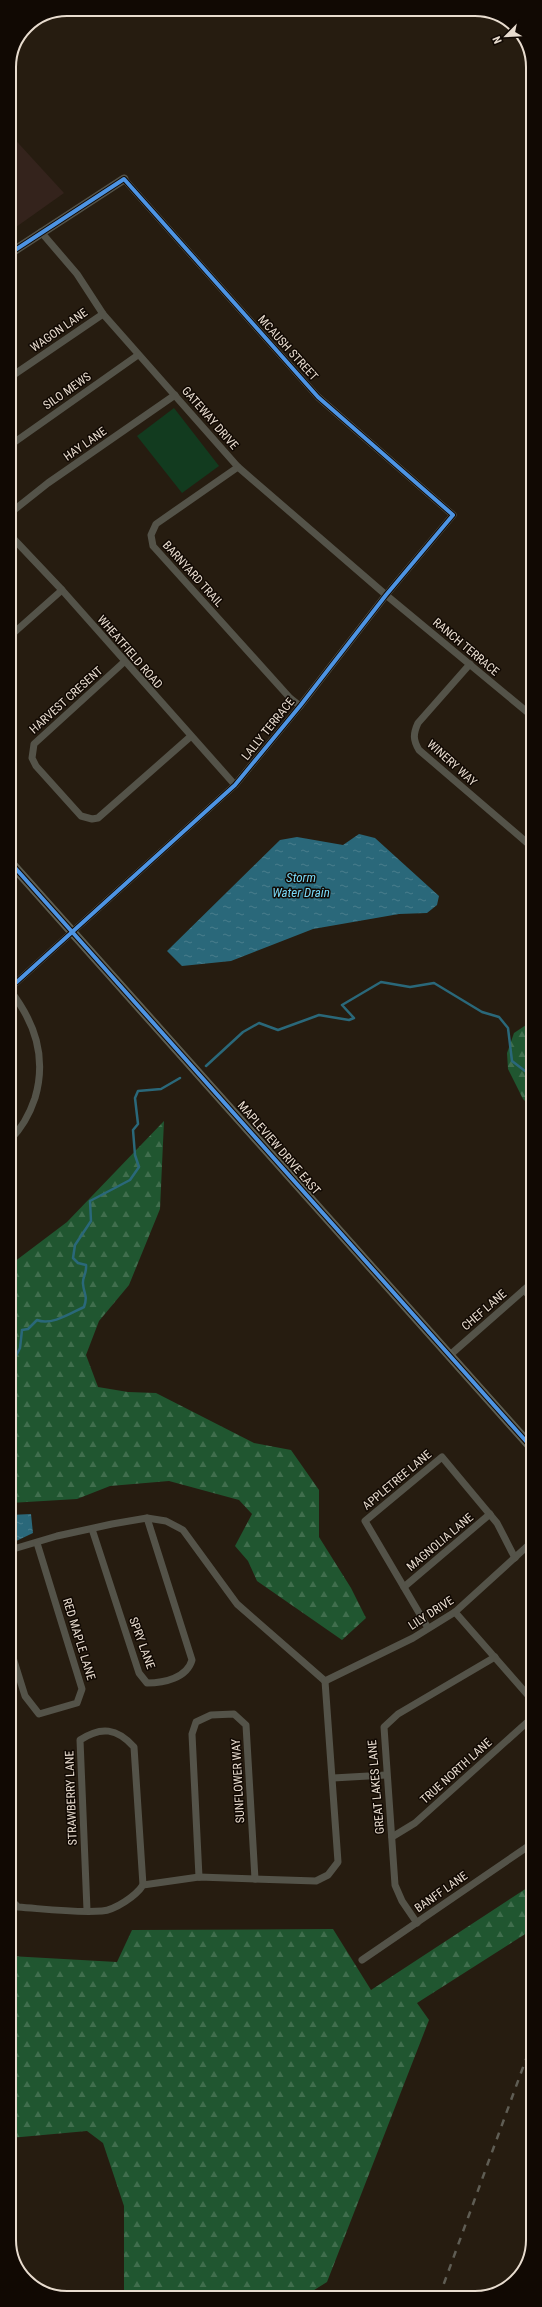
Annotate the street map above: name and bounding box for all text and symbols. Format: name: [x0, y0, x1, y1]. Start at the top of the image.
north arrow: [486, 16, 526, 56]
text: N: [490, 34, 505, 46]
street label: WAGON LANE: [28, 305, 90, 355]
street label: MCAUSH STREET: [255, 312, 321, 384]
street label: SILO MEWS: [40, 370, 94, 412]
street label: GATEWAY DRIVE: [179, 384, 241, 452]
street label: HAY LANE: [61, 424, 109, 464]
street label: BARNYARD TRAIL: [160, 538, 226, 610]
street label: WHEATFIELD ROAD: [94, 613, 166, 692]
street label: RANCH TERRACE: [430, 615, 502, 679]
street label: HARVEST CRESENT: [27, 664, 105, 736]
street label: LALLY TERRACE: [239, 695, 297, 763]
street label: WINERY WAY: [424, 737, 480, 789]
water label: Storm Water Drain: [272, 870, 330, 900]
street label: MAPLEVIEW DRIVE EAST: [235, 1098, 323, 1198]
street label: CHEF LANE: [459, 1287, 509, 1333]
street label: APPLETREE LANE: [360, 1447, 434, 1513]
street label: MAGNOLIA LANE: [404, 1510, 476, 1574]
street label: LILY DRIVE: [406, 1593, 456, 1633]
street label: RED MAPLE LANE: [60, 1596, 98, 1682]
street label: SPRY LANE: [126, 1615, 158, 1671]
street label: TRUE NORTH LANE: [417, 1735, 495, 1807]
street label: SUNFLOWER WAY: [229, 1738, 247, 1824]
street label: GREAT LAKES LANE: [365, 1739, 387, 1835]
street label: STRAWBERRY LANE: [62, 1750, 80, 1846]
street label: BANFF LANE: [412, 1869, 470, 1915]

